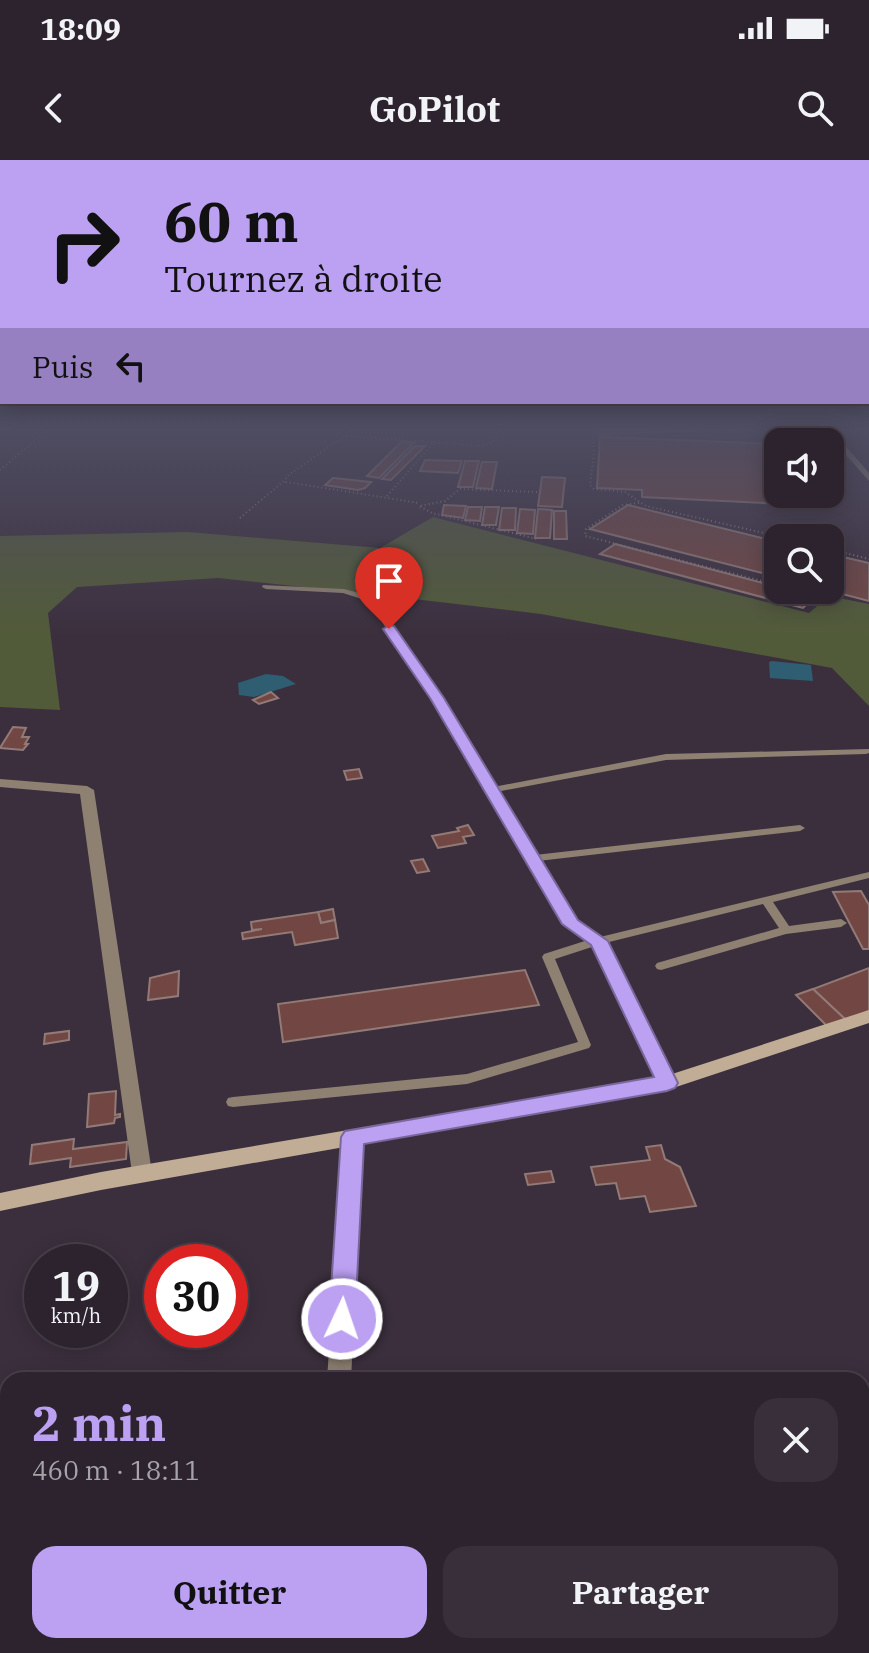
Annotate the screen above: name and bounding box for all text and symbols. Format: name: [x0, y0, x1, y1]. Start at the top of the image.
text: 18:09: [40, 9, 121, 48]
text: GoPilot: [369, 85, 500, 132]
icon: back: [32, 86, 76, 130]
icon: search: [793, 86, 837, 130]
text: 60 m: [164, 185, 299, 257]
icon: right: [32, 192, 136, 296]
text: Tournez à droite: [164, 255, 443, 302]
icon: left: [109, 344, 153, 388]
text: Puis: [32, 347, 93, 386]
map controls: [764, 428, 844, 604]
button: sound: [764, 428, 844, 508]
button: search: [764, 524, 844, 604]
pin: [355, 547, 423, 629]
icon: arrive: [367, 559, 411, 603]
speed limit sign: 30: [144, 1244, 248, 1348]
text: 19: [52, 1260, 100, 1312]
position arrow: [300, 1277, 384, 1361]
text: km/h: [51, 1302, 101, 1329]
text: 2 min: [32, 1392, 166, 1454]
button: close: [754, 1398, 838, 1482]
text: 460 m · 18:11: [32, 1453, 200, 1487]
button: Quitter: [32, 1546, 427, 1638]
button: Partager: [443, 1546, 838, 1638]

